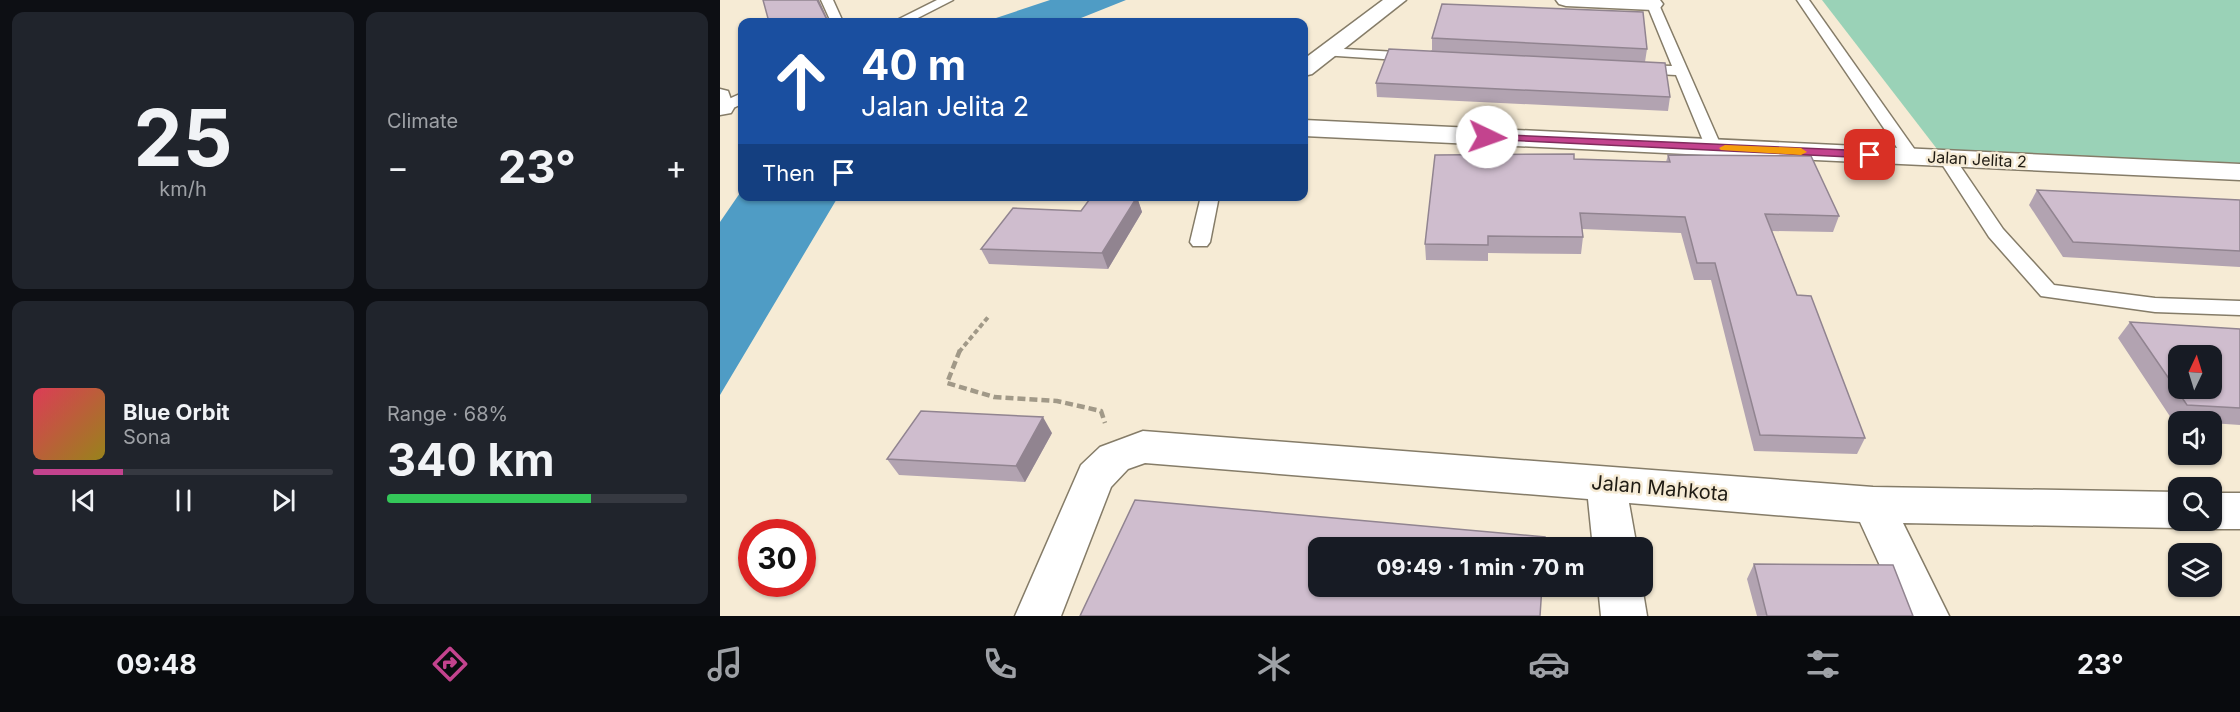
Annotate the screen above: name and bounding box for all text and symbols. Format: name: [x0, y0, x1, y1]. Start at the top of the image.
text: 40 m: [861, 39, 966, 90]
icon: ahead: [762, 42, 840, 120]
text: 25: [134, 90, 233, 185]
text: Jalan Jelita 2: [861, 90, 1029, 123]
position arrow: [1455, 105, 1519, 169]
text: Climate: [387, 109, 458, 133]
pin: [1844, 129, 1895, 180]
icon: arrive: [1853, 138, 1886, 171]
text: 23°: [498, 139, 576, 194]
street label: Jalan Jelita 2: [1927, 146, 2027, 172]
text: −: [387, 147, 409, 187]
text: +: [665, 147, 687, 187]
icon: arrive: [827, 156, 860, 189]
text: Then: [762, 160, 815, 186]
text: km/h: [159, 177, 207, 201]
north arrow: [2168, 345, 2222, 399]
map controls: [2168, 345, 2222, 597]
text: Blue Orbit: [123, 399, 230, 425]
text: Range · 68%: [387, 402, 508, 426]
button: sound: [2168, 411, 2222, 465]
text: Sona: [123, 425, 171, 449]
text: 340 km: [387, 432, 555, 487]
street label: Jalan Mahkota: [1590, 470, 1730, 506]
button: search: [2168, 477, 2222, 531]
icon: previous: [67, 484, 100, 517]
icon: pause: [167, 484, 200, 517]
icon: next: [267, 484, 300, 517]
speed limit sign: 30: [738, 519, 816, 597]
button: layers: [2168, 543, 2222, 597]
text: 09:49 · 1 min · 70 m: [1376, 554, 1585, 580]
icon: directions: [429, 643, 471, 685]
icon: music: [704, 643, 746, 685]
icon: phone: [979, 643, 1021, 685]
icon: climate: [1253, 643, 1295, 685]
icon: car: [1528, 643, 1570, 685]
icon: filters: [1802, 643, 1844, 685]
text: 09:48: [116, 648, 197, 681]
text: 23°: [2077, 648, 2124, 681]

